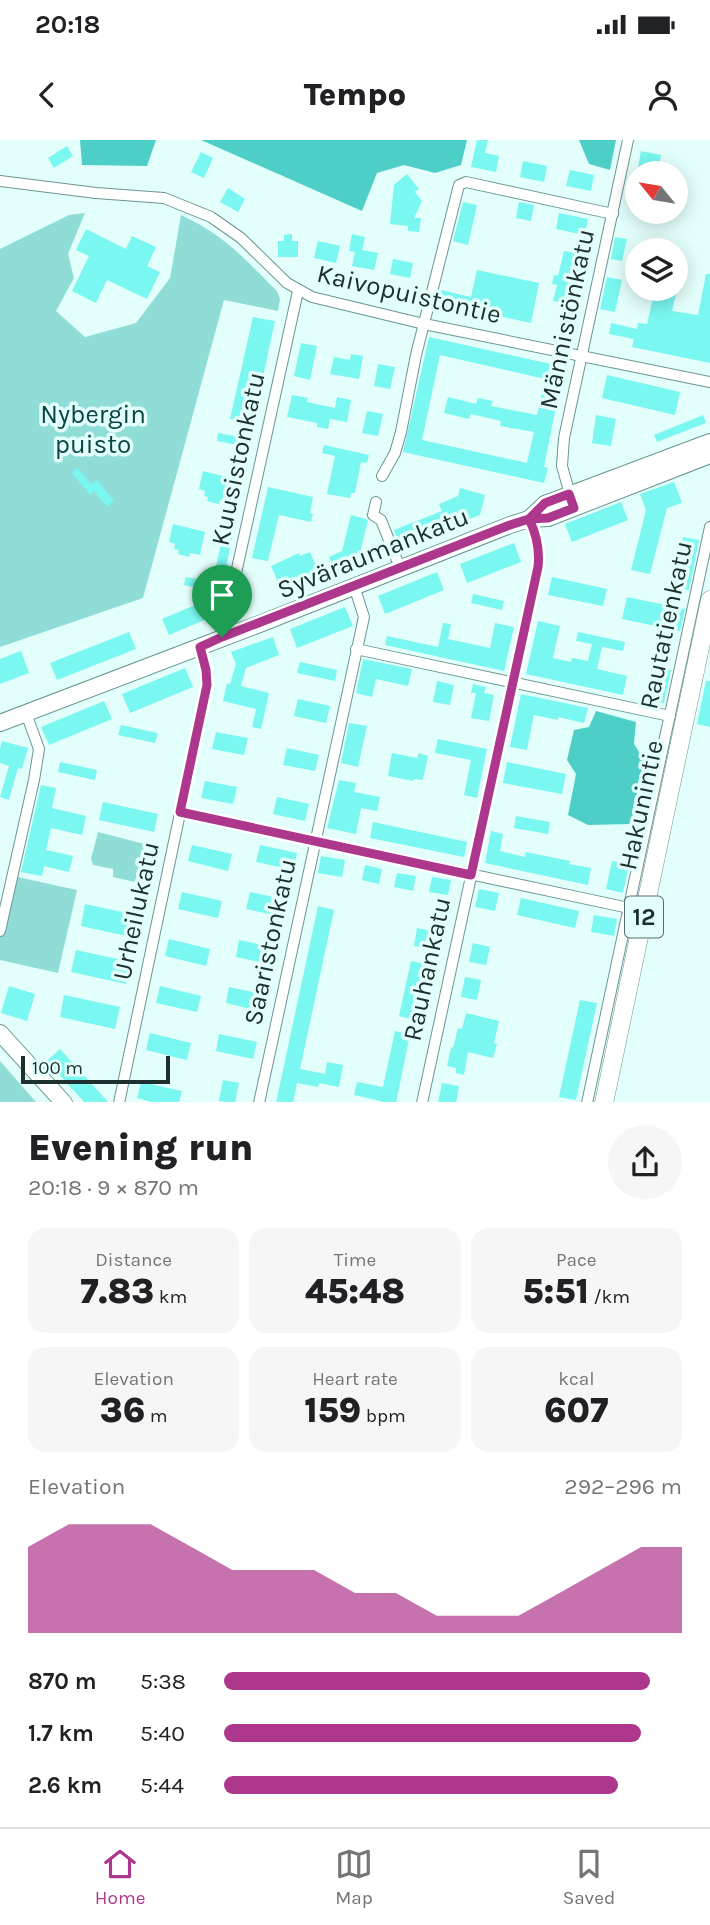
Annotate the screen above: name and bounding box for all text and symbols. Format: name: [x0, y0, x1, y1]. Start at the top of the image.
text: 20:18: [35, 9, 100, 40]
icon: back: [28, 76, 66, 114]
text: Tempo: [304, 76, 406, 113]
icon: person: [644, 76, 682, 114]
north arrow: [625, 161, 688, 224]
map controls: [625, 161, 688, 301]
street label: Männistönkatu: [533, 226, 601, 412]
button: layers: [625, 238, 688, 301]
street label: Kaivopuistontie: [314, 258, 504, 330]
street label: Kuusistonkatu: [204, 369, 272, 549]
park label: Nybergin puisto: [40, 399, 146, 460]
street label: Syväraumankatu: [273, 501, 473, 605]
street label: Rautatienkatu: [633, 538, 699, 712]
pin: [192, 565, 252, 637]
icon: arrive: [203, 576, 241, 614]
street label: Hakunintie: [612, 737, 670, 873]
street label: Urheilukatu: [106, 839, 166, 983]
street label: Saaristonkatu: [237, 856, 303, 1028]
street label: Rauhankatu: [397, 894, 457, 1044]
road number: 12: [625, 896, 663, 938]
scale bar: [21, 1054, 170, 1085]
text: 100 m: [32, 1057, 83, 1079]
text: Evening run: [28, 1125, 253, 1170]
button: share: [608, 1125, 682, 1199]
text: 20:18 · 9 × 870 m: [28, 1174, 199, 1201]
text: Distance: [95, 1249, 172, 1271]
text: Time: [334, 1249, 376, 1271]
text: Pace: [556, 1249, 597, 1271]
text: 7.83: [80, 1271, 154, 1312]
text: 45:48: [305, 1271, 405, 1312]
text: 5:51: [523, 1271, 589, 1312]
text: km: [154, 1286, 187, 1308]
text: /km: [589, 1286, 630, 1308]
text: Elevation: [93, 1368, 174, 1390]
text: Heart rate: [312, 1368, 398, 1390]
text: kcal: [558, 1368, 594, 1390]
text: 36: [100, 1390, 145, 1431]
text: 159: [304, 1390, 361, 1431]
text: 607: [544, 1390, 609, 1431]
text: m: [145, 1405, 168, 1427]
text: bpm: [361, 1405, 406, 1427]
text: Elevation: [28, 1473, 125, 1500]
text: 292–296 m: [564, 1473, 682, 1500]
text: 870 m: [28, 1668, 97, 1695]
text: 5:38: [140, 1668, 186, 1695]
text: 1.7 km: [28, 1720, 94, 1747]
text: 5:40: [140, 1720, 185, 1747]
text: 2.6 km: [28, 1772, 102, 1799]
text: 5:44: [140, 1772, 184, 1799]
tab: Home: [95, 1845, 145, 1909]
tab: Map: [335, 1845, 373, 1909]
tab: Saved: [563, 1845, 615, 1909]

